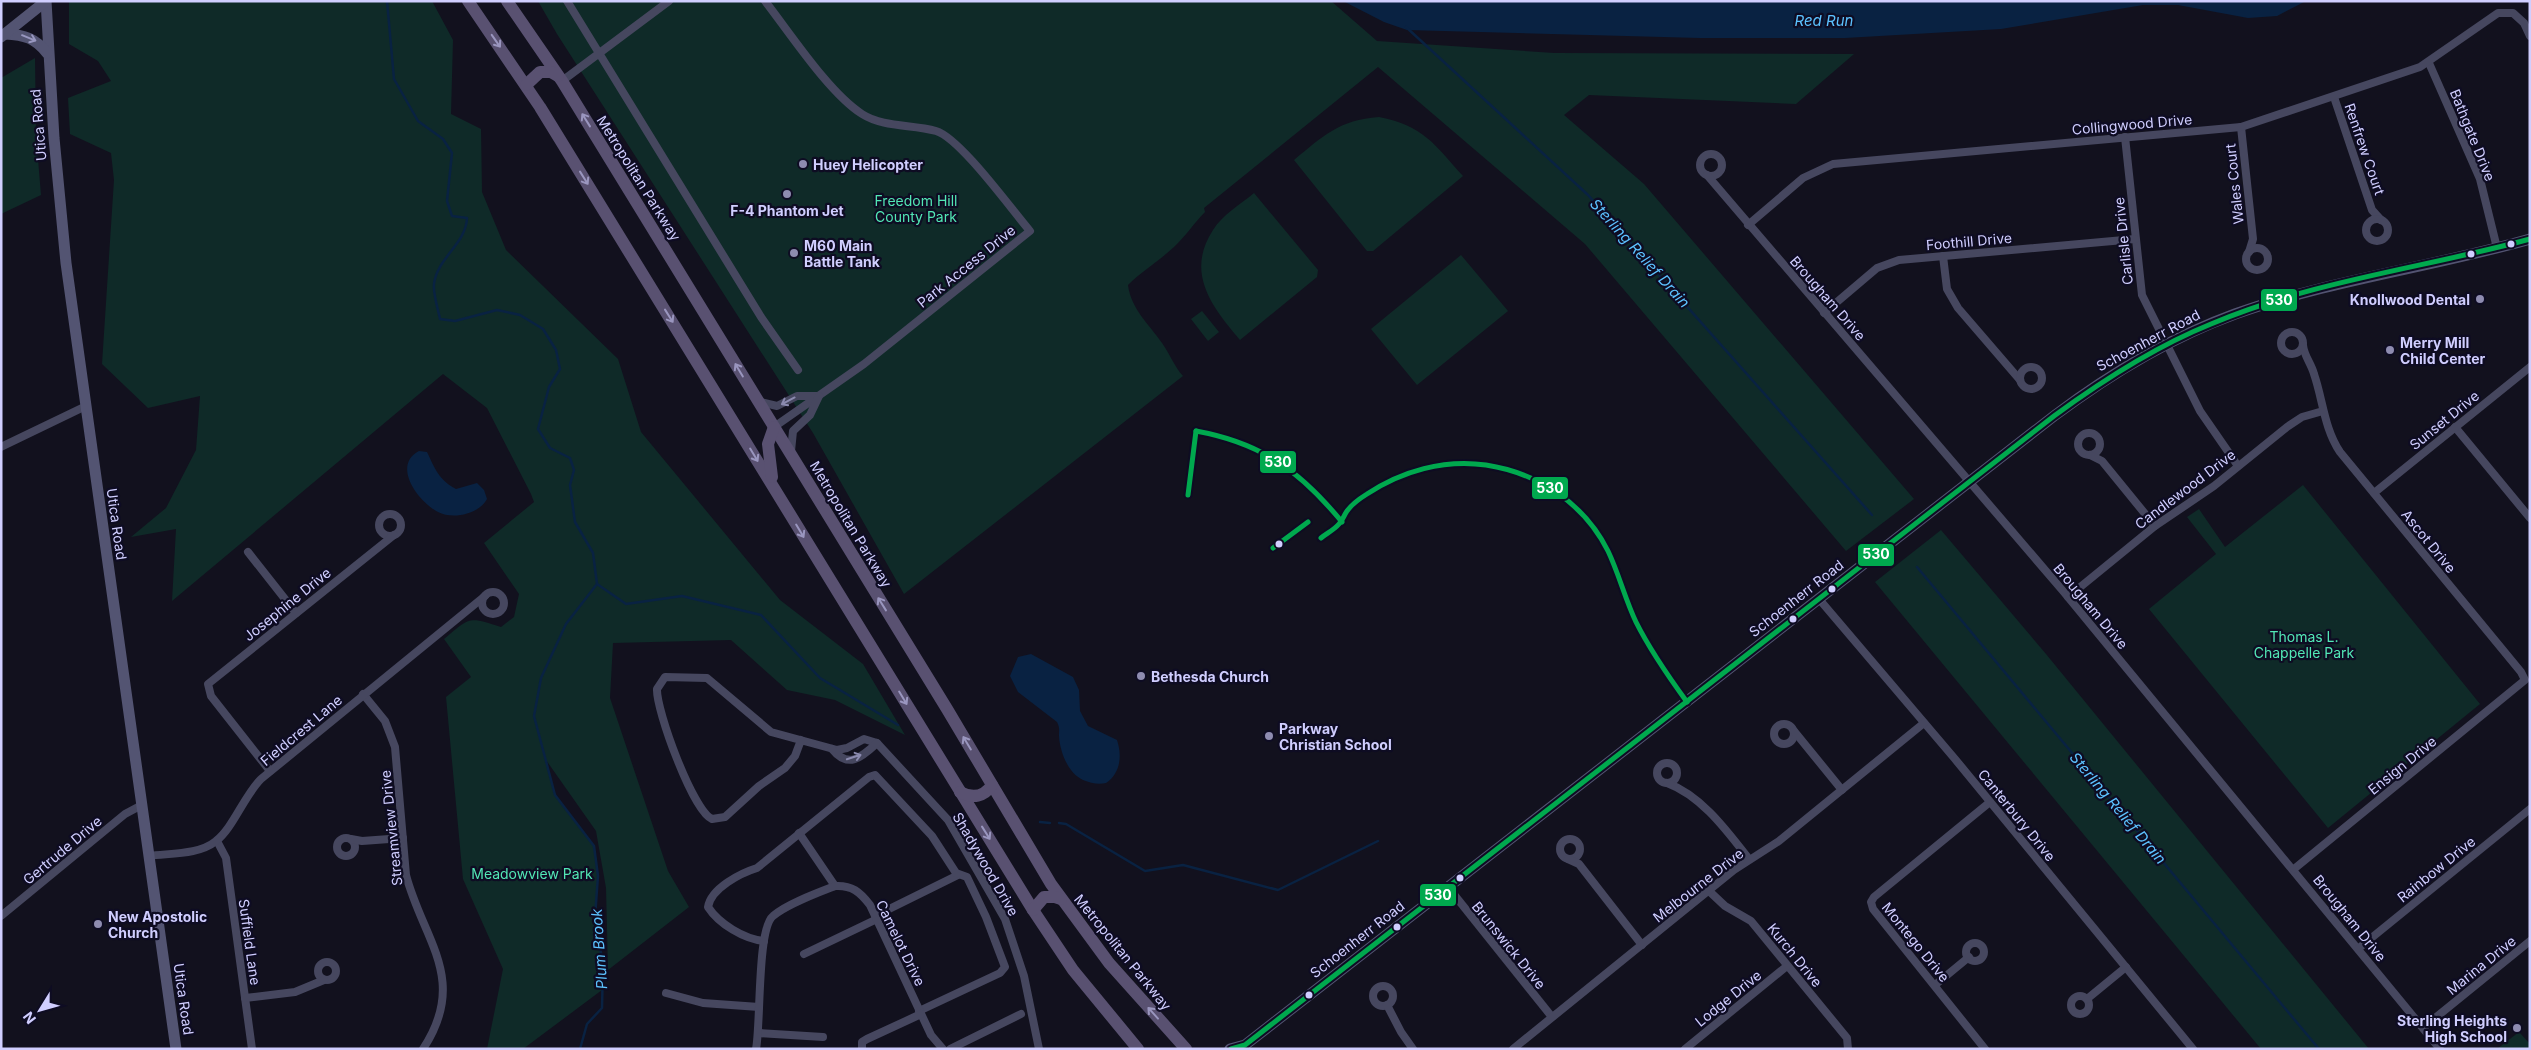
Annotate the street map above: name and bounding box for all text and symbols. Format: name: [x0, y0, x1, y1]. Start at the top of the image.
water label: Red Run: [1795, 11, 1854, 30]
one-way arrow: [21, 34, 36, 43]
one-way arrow: [491, 34, 501, 48]
street label: Bathgate Drive: [2447, 87, 2499, 183]
street label: Utica Road: [26, 88, 50, 162]
street label: Renfrew Court: [2341, 101, 2389, 197]
street label: Collingwood Drive: [2071, 110, 2193, 138]
street label: Metropolitan Parkway: [594, 112, 684, 244]
one-way arrow: [580, 114, 590, 128]
street label: Wales Court: [2221, 143, 2247, 225]
place label: Huey Helicopter: [813, 156, 923, 173]
marker: Huey Helicopter: [797, 158, 809, 170]
one-way arrow: [579, 170, 589, 184]
marker: F-4 Phantom Jet: [781, 188, 793, 200]
park label: Freedom Hill County Park: [875, 192, 957, 225]
water label: Sterling Relief Drain: [1586, 195, 1694, 312]
street label: Carlisle Drive: [2110, 196, 2136, 286]
place label: F-4 Phantom Jet: [730, 202, 844, 219]
street label: Park Access Drive: [914, 221, 1018, 311]
street label: Foothill Drive: [1925, 229, 2013, 253]
place label: M60 Main Battle Tank: [804, 237, 881, 270]
unlabelled marker: [2506, 239, 2516, 249]
marker: M60 Main Battle Tank: [788, 247, 800, 259]
unlabelled marker: [2466, 249, 2476, 259]
street label: Brougham Drive: [1787, 252, 1869, 344]
line badge: 530: [2260, 288, 2298, 312]
text: 530: [2265, 291, 2293, 308]
place label: Knollwood Dental: [2350, 291, 2470, 308]
marker: Knollwood Dental: [2474, 293, 2486, 305]
street label: Schoenherr Road: [2093, 306, 2203, 374]
one-way arrow: [664, 309, 674, 323]
place label: Merry Mill Child Center: [2400, 334, 2486, 367]
marker: Merry Mill Child Center: [2384, 344, 2396, 356]
one-way arrow: [733, 364, 743, 378]
street label: Sunset Drive: [2406, 387, 2482, 453]
one-way arrow: [781, 396, 796, 406]
street label: Candlewood Drive: [2131, 446, 2239, 532]
one-way arrow: [749, 447, 759, 461]
line badge: 530: [1259, 450, 1297, 474]
text: 530: [1264, 453, 1292, 470]
street label: Metropolitan Parkway: [807, 458, 895, 590]
line badge: 530: [1531, 476, 1569, 500]
text: 530: [1536, 479, 1564, 496]
street label: Utica Road: [104, 487, 130, 561]
street label: Ascot Drive: [2398, 506, 2460, 576]
one-way arrow: [796, 523, 806, 537]
unlabelled marker: [1274, 539, 1284, 549]
line badge: 530: [1857, 543, 1895, 567]
text: 530: [1862, 545, 1890, 562]
street label: Schoenherr Road: [1745, 556, 1847, 640]
street label: Brougham Drive: [2050, 560, 2132, 652]
street label: Josephine Drive: [240, 564, 334, 644]
unlabelled marker: [1827, 584, 1837, 594]
one-way arrow: [877, 598, 887, 612]
unlabelled marker: [1788, 614, 1798, 624]
park label: Thomas L. Chappelle Park: [2254, 628, 2355, 661]
place label: Bethesda Church: [1151, 668, 1269, 685]
marker: Bethesda Church: [1135, 670, 1147, 682]
street label: Fieldcrest Lane: [257, 691, 345, 769]
one-way arrow: [898, 691, 908, 705]
place label: Parkway Christian School: [1279, 720, 1392, 753]
marker: Parkway Christian School: [1263, 730, 1275, 742]
street label: Ensign Drive: [2364, 732, 2440, 798]
one-way arrow: [962, 736, 972, 750]
water label: Sterling Relief Drain: [2066, 748, 2170, 868]
one-way arrow: [846, 752, 862, 762]
street label: Canterbury Drive: [1975, 766, 2059, 864]
street label: Streamview Drive: [376, 769, 406, 887]
street label: Shadywood Drive: [949, 809, 1023, 919]
street label: Gertrude Drive: [19, 812, 105, 888]
one-way arrow: [981, 826, 991, 840]
street label: Rainbow Drive: [2394, 832, 2478, 906]
street label: Melbourne Drive: [1649, 844, 1747, 926]
park label: Meadowview Park: [471, 865, 593, 882]
street label: Brougham Drive: [2310, 871, 2390, 965]
unlabelled marker: [1455, 873, 1465, 883]
line badge: 530: [1419, 883, 1457, 907]
text: 530: [1424, 886, 1452, 903]
street label: Metropolitan Parkway: [1071, 891, 1175, 1013]
street label: Camelot Drive: [873, 897, 929, 989]
street label: Schoenherr Road: [1306, 897, 1408, 981]
street label: Suffield Lane: [236, 898, 264, 986]
street label: Brunswick Drive: [1469, 898, 1549, 992]
street label: Montego Drive: [1879, 899, 1953, 985]
water label: Plum Brook: [587, 907, 611, 990]
place label: New Apostolic Church: [108, 908, 207, 941]
marker: New Apostolic Church: [92, 918, 104, 930]
street label: Kurch Drive: [1764, 920, 1826, 990]
unlabelled marker: [1392, 922, 1402, 932]
street label: Marina Drive: [2443, 932, 2519, 998]
street label: Utica Road: [171, 962, 197, 1036]
street label: Lodge Drive: [1691, 966, 1765, 1030]
north arrow: [15, 985, 65, 1035]
unlabelled marker: [1304, 990, 1314, 1000]
one-way arrow: [1147, 1006, 1159, 1019]
text: N: [19, 1009, 39, 1028]
place label: Sterling Heights High School: [2397, 1012, 2507, 1045]
marker: Sterling Heights High School: [2511, 1022, 2523, 1034]

